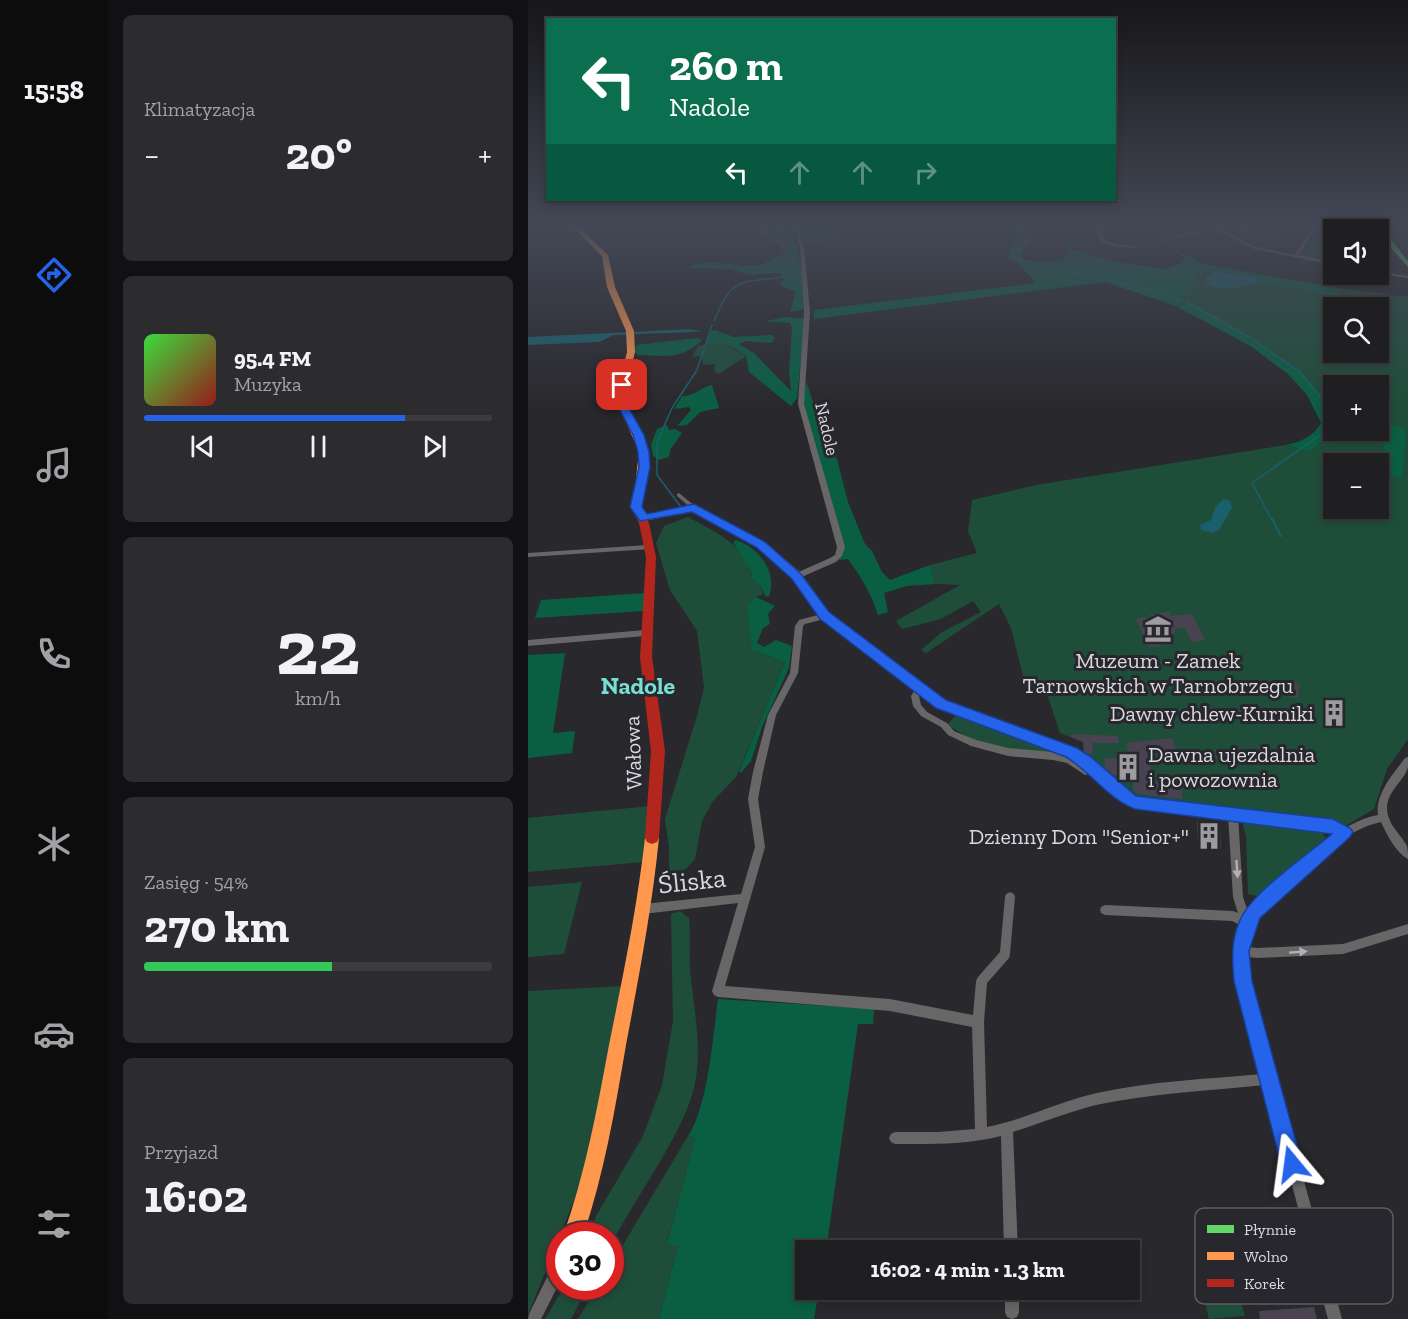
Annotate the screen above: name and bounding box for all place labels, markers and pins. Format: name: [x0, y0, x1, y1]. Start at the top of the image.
pin: [596, 359, 647, 410]
museum icon: Muzeum - Zamek Tarnowskich w Tarnobrzegu: [1143, 614, 1173, 644]
place label: Muzeum - Zamek Tarnowskich w Tarnobrzegu: [1023, 647, 1294, 699]
building icon: Dawny chlew-Kurniki: [1319, 698, 1349, 728]
place label: Dawny chlew-Kurniki: [1110, 700, 1314, 727]
place label: Dawna ujezdalnia i powozownia: [1148, 741, 1315, 793]
building icon: Dawna ujezdalnia i powozownia: [1113, 752, 1143, 782]
building icon: Dzienny Dom "Senior+": [1194, 821, 1224, 851]
place label: Dzienny Dom "Senior+": [969, 823, 1189, 850]

